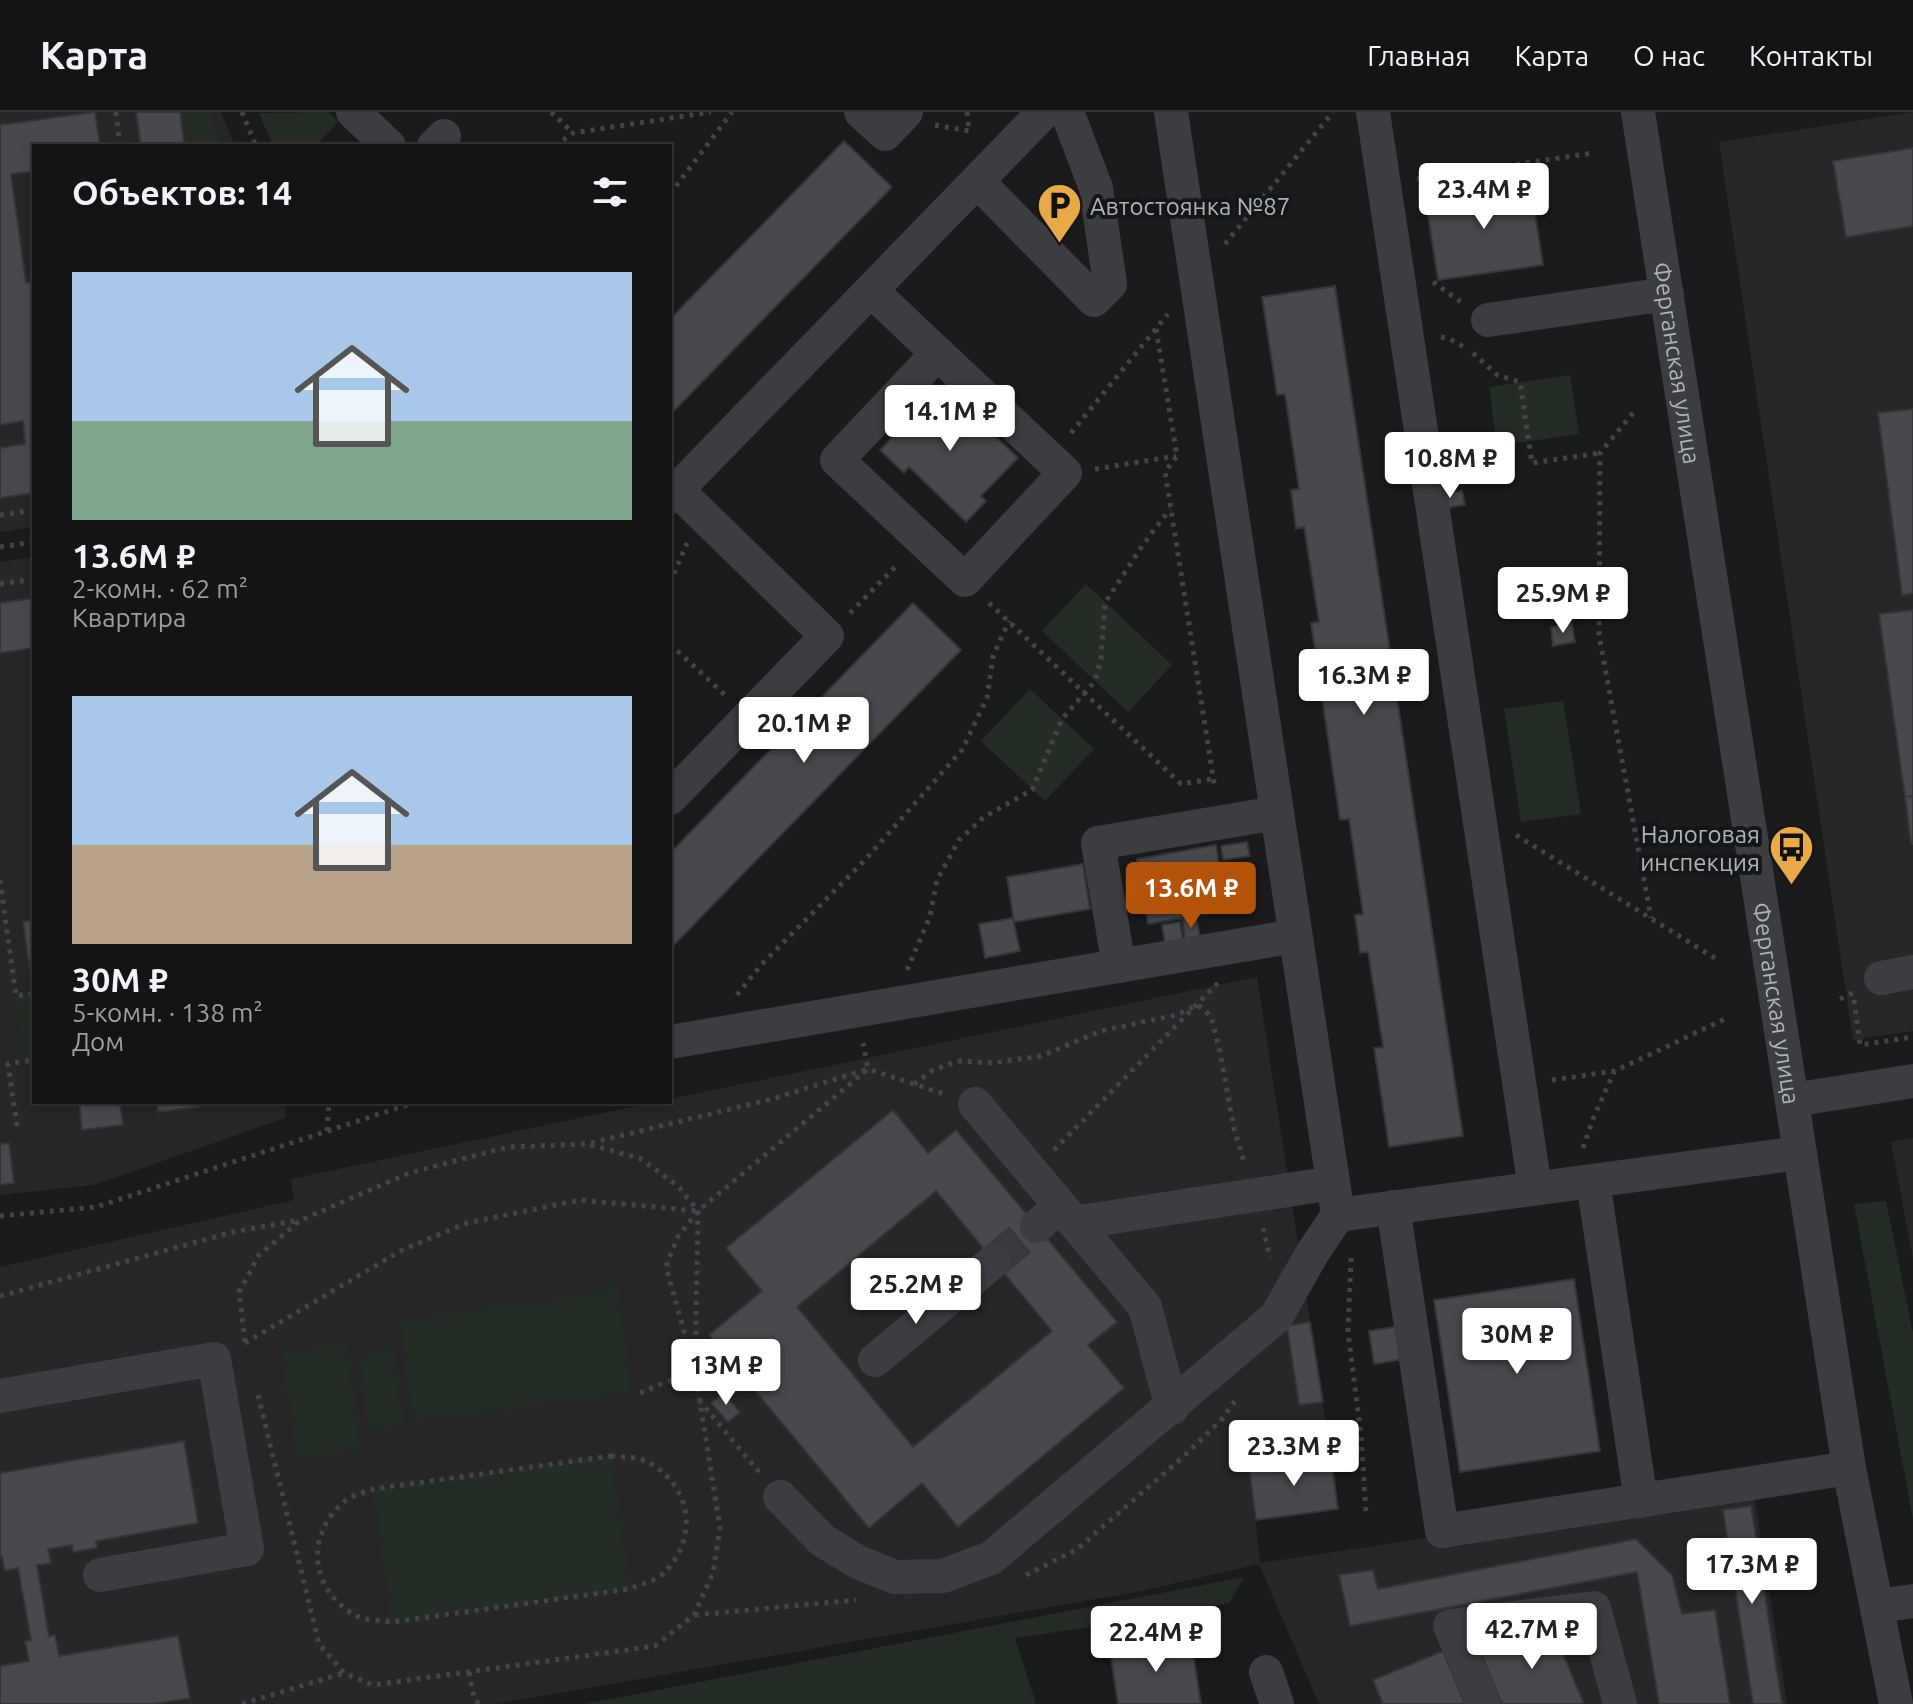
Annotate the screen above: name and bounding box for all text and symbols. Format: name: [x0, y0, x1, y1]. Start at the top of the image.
text: Карта: [40, 34, 148, 76]
text: Главная: [1367, 40, 1470, 71]
text: Карта: [1514, 40, 1589, 71]
text: О нас: [1633, 40, 1705, 71]
text: Контакты: [1749, 40, 1873, 71]
pin: 23.4M ₽: [1410, 163, 1558, 231]
icon: filters: [588, 170, 632, 214]
text: Объектов: 14: [72, 173, 292, 211]
text: 23.4M ₽: [1437, 174, 1531, 203]
parking icon: Автостоянка №87: [1035, 182, 1083, 245]
place label: Автостоянка №87: [1090, 193, 1290, 220]
street label: Ферганская улица: [1648, 260, 1706, 466]
icon: home: [280, 324, 424, 468]
pin: 14.1M ₽: [876, 385, 1024, 453]
text: 14.1M ₽: [903, 396, 997, 425]
pin: 10.8M ₽: [1376, 432, 1524, 500]
text: 10.8M ₽: [1403, 443, 1497, 472]
text: 13.6M ₽: [72, 536, 195, 574]
pin: 25.9M ₽: [1489, 567, 1637, 635]
text: 2-комн. · 62 m²: [72, 574, 248, 603]
text: 25.9M ₽: [1516, 578, 1610, 607]
text: Квартира: [72, 603, 186, 632]
pin: 16.3M ₽: [1290, 649, 1438, 717]
text: 16.3M ₽: [1317, 660, 1411, 689]
pin: 20.1M ₽: [730, 697, 878, 765]
text: 20.1M ₽: [757, 708, 851, 737]
icon: home: [280, 748, 424, 892]
place label: Налоговая инспекция: [1640, 821, 1760, 876]
bus stop icon: Налоговая инспекция: [1767, 824, 1815, 887]
pin: 13.6M ₽: [1117, 862, 1265, 930]
text: 13.6M ₽: [1144, 873, 1238, 902]
street label: Ферганская улица: [1748, 900, 1806, 1106]
text: 30M ₽: [72, 960, 168, 998]
text: 5-комн. · 138 m²: [72, 998, 263, 1027]
text: Дом: [72, 1027, 124, 1056]
pin: 25.2M ₽: [842, 1258, 990, 1326]
text: 25.2M ₽: [869, 1269, 963, 1298]
pin: 30M ₽: [1461, 1308, 1573, 1376]
text: 30M ₽: [1480, 1319, 1554, 1348]
pin: 13M ₽: [670, 1339, 782, 1407]
text: 13M ₽: [689, 1350, 763, 1379]
pin: 23.3M ₽: [1220, 1420, 1368, 1488]
text: 23.3M ₽: [1247, 1431, 1341, 1460]
pin: 17.3M ₽: [1678, 1538, 1826, 1606]
text: 17.3M ₽: [1705, 1549, 1799, 1578]
pin: 42.7M ₽: [1458, 1603, 1606, 1671]
pin: 22.4M ₽: [1082, 1606, 1230, 1674]
text: 42.7M ₽: [1485, 1614, 1579, 1643]
text: 22.4M ₽: [1109, 1617, 1203, 1646]

